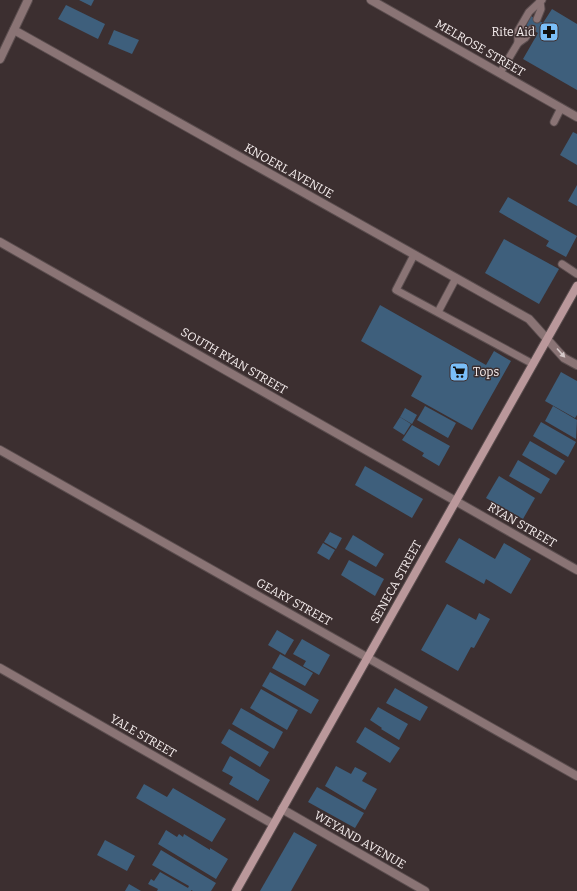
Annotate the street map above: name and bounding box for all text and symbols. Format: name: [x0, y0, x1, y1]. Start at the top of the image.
street label: MELROSE STREET: [433, 17, 527, 79]
pharmacy icon: Rite Aid: [538, 21, 560, 43]
place label: Rite Aid: [492, 25, 535, 39]
street label: KNOERL AVENUE: [242, 141, 336, 201]
street label: SOUTH RYAN STREET: [178, 325, 290, 397]
one-way arrow: [556, 348, 565, 358]
supermarket icon: Tops: [448, 361, 470, 383]
place label: Tops: [473, 365, 499, 379]
street label: RYAN STREET: [485, 500, 559, 550]
street label: SENECA STREET: [368, 538, 424, 626]
street label: GEARY STREET: [254, 575, 334, 629]
street label: YALE STREET: [107, 711, 179, 761]
street label: WEYAND AVENUE: [312, 808, 408, 872]

